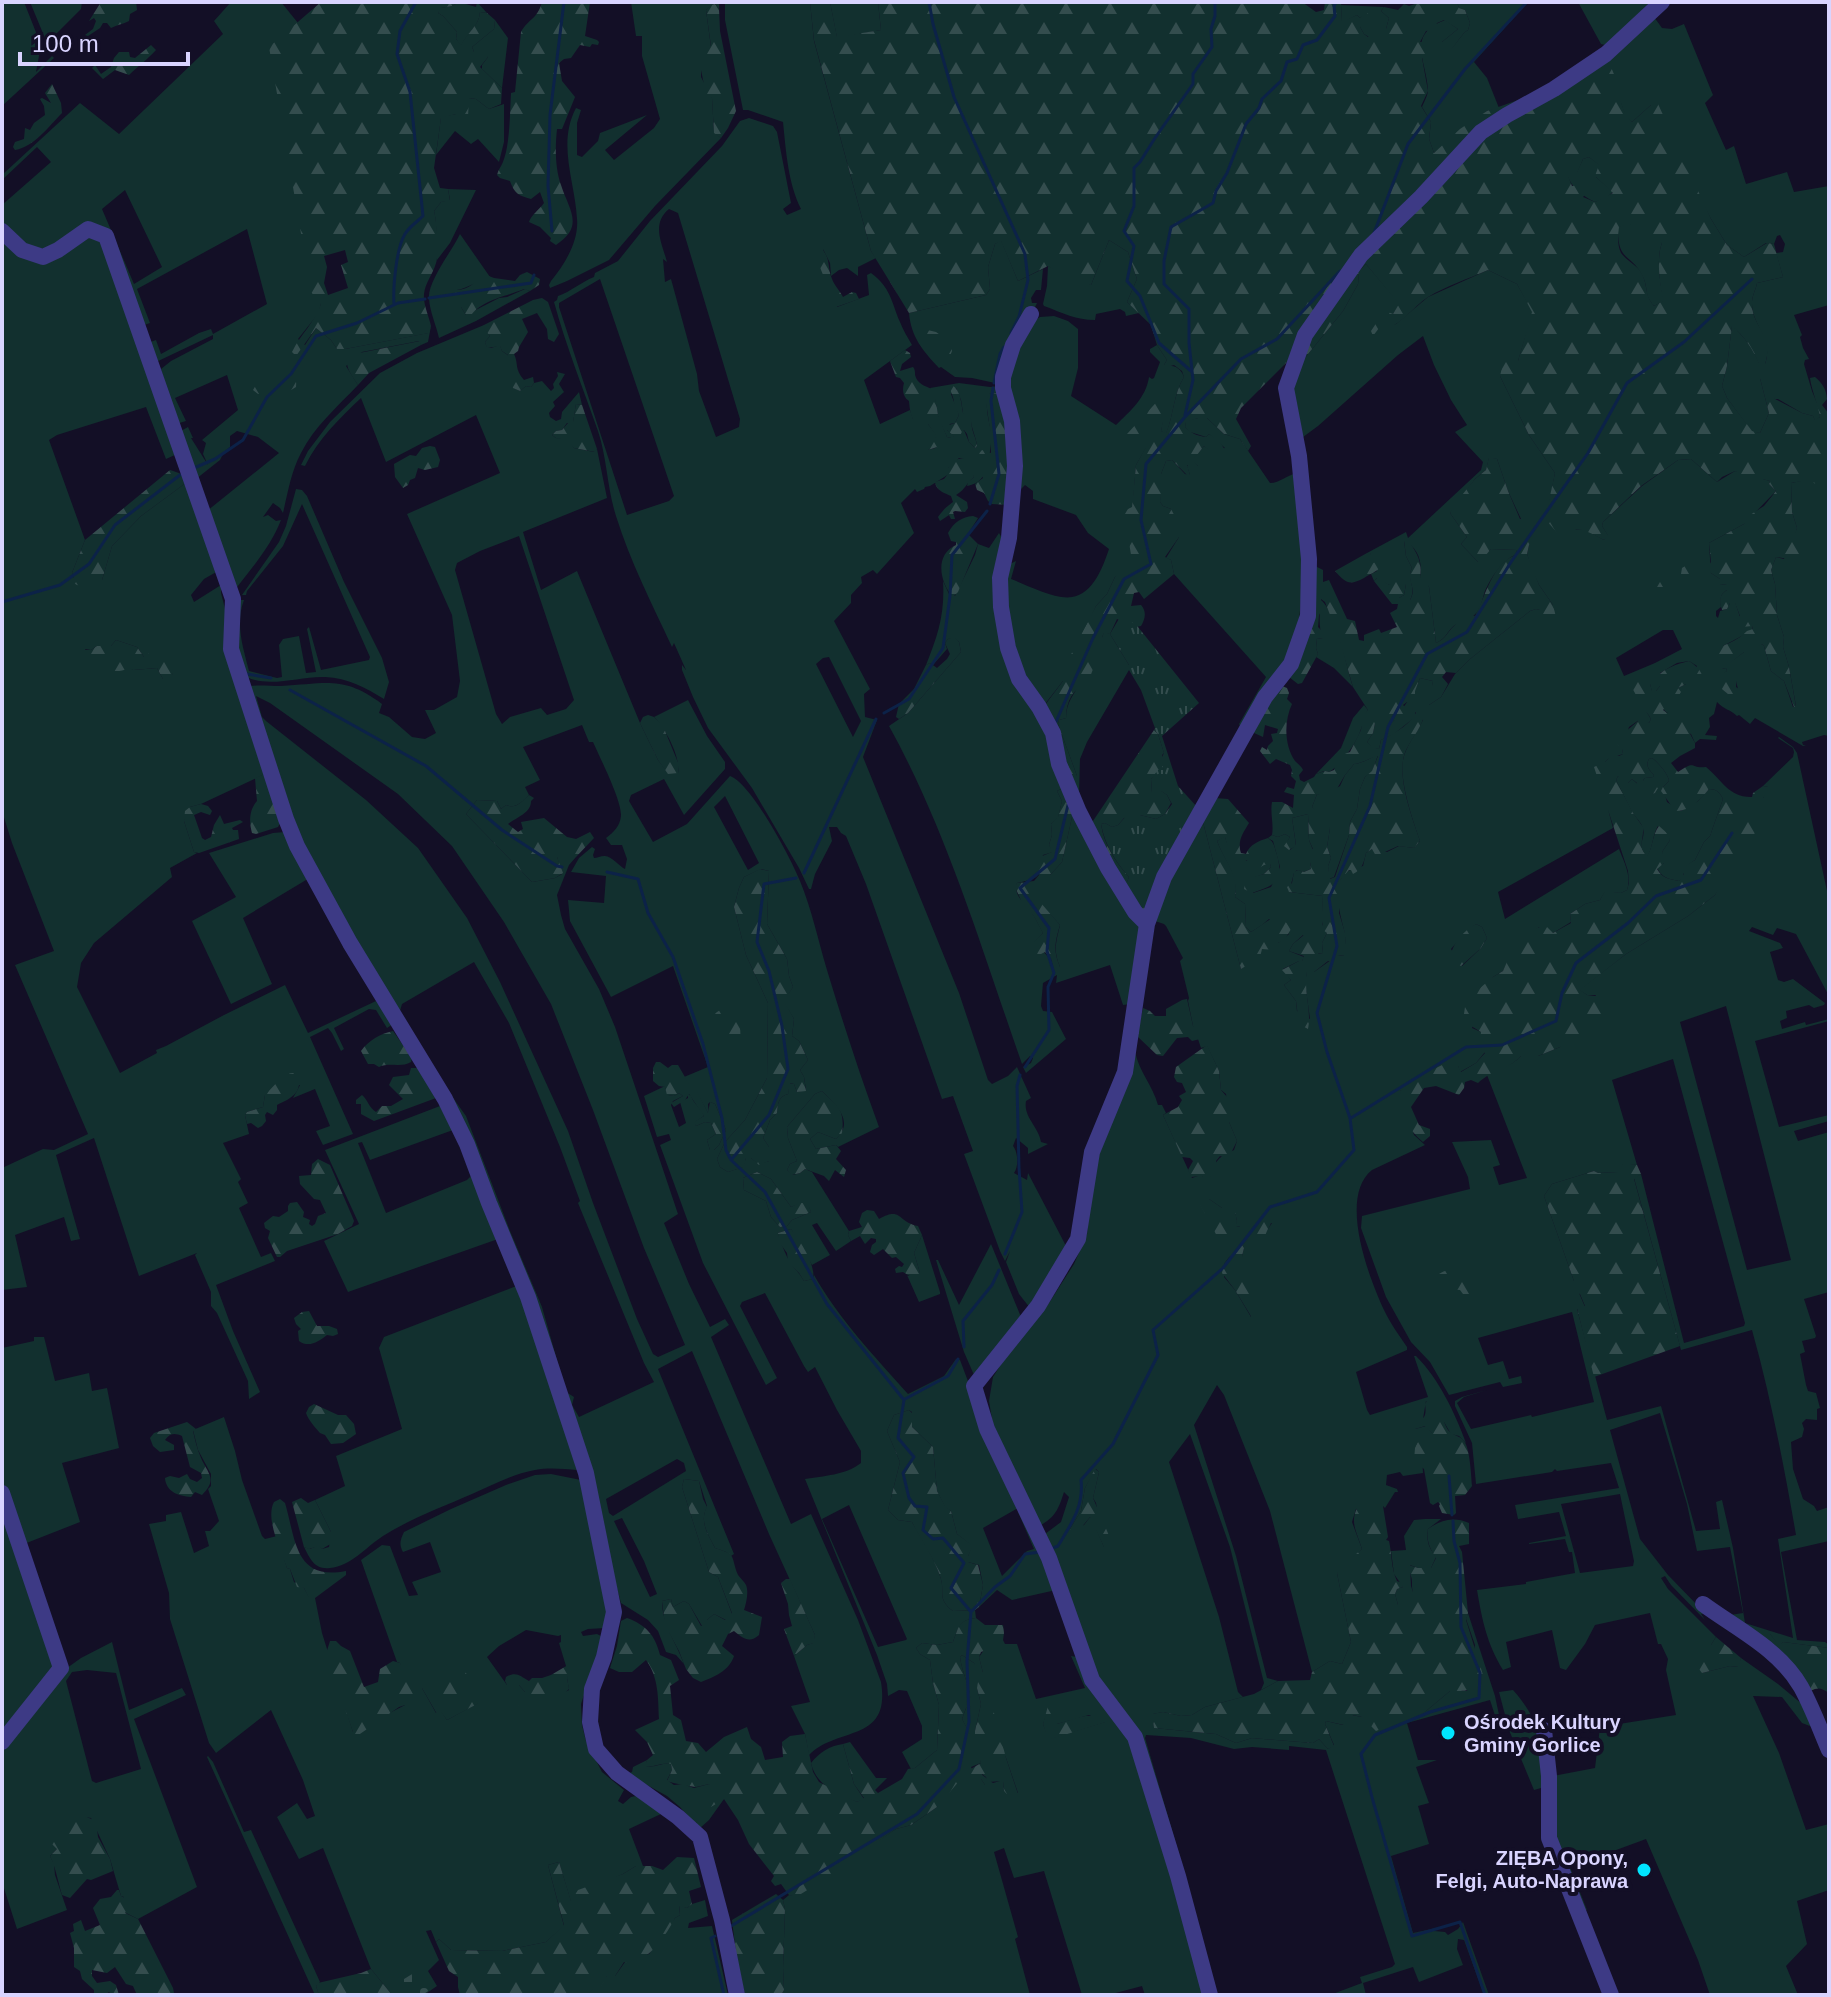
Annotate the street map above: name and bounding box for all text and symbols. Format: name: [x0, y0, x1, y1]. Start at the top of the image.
scale bar: [20, 16, 188, 66]
text: 100 m: [32, 30, 99, 57]
place label: Ośrodek Kultury Gminy Gorlice: [1464, 1711, 1622, 1756]
marker: Ośrodek Kultury Gminy Gorlice: [1439, 1724, 1457, 1742]
place label: ZIĘBA Opony, Felgi, Auto-Naprawa: [1435, 1847, 1629, 1892]
marker: ZIĘBA Opony, Felgi, Auto-Naprawa: [1635, 1861, 1653, 1879]

